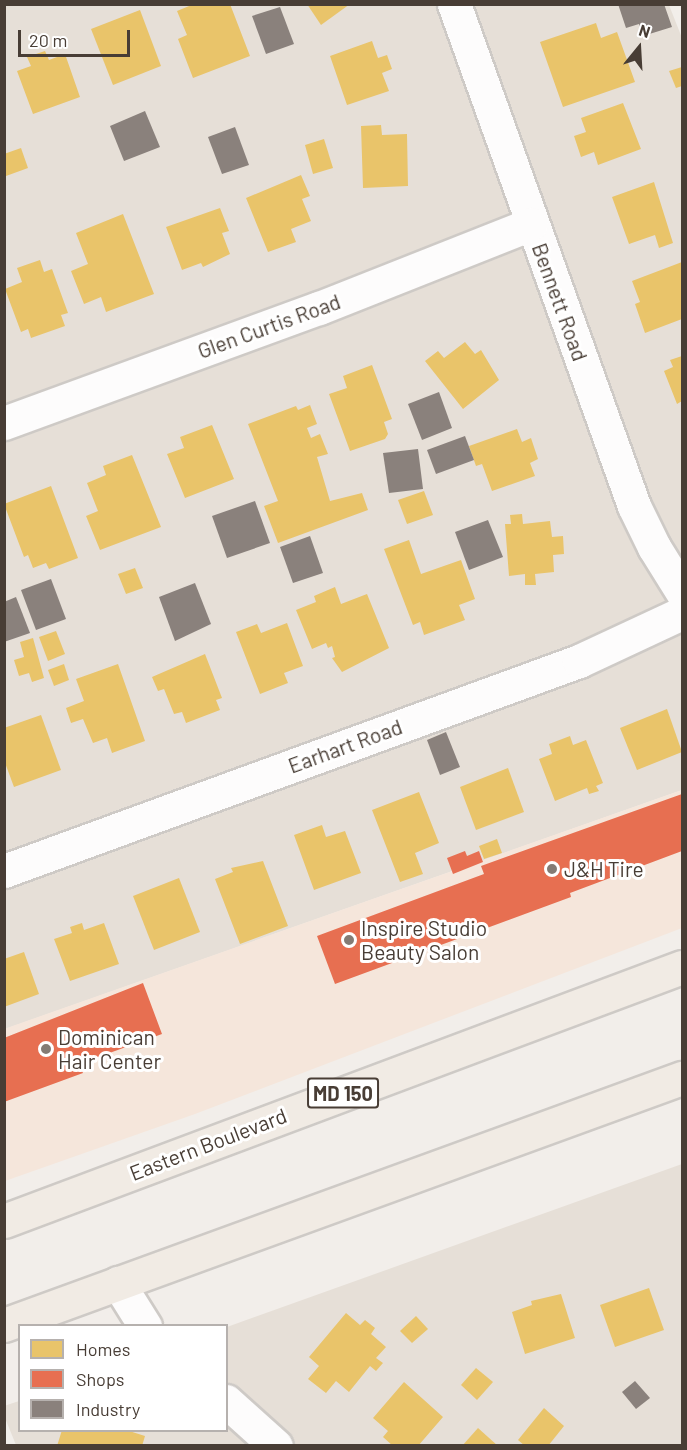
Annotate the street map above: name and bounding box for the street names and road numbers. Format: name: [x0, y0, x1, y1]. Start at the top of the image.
street label: Bennett Road: [527, 240, 593, 364]
street label: Glen Curtis Road: [194, 288, 344, 364]
street label: Earhart Road: [285, 714, 405, 778]
road number: MD 150: [307, 1076, 379, 1110]
street label: Eastern Boulevard: [126, 1102, 290, 1186]

